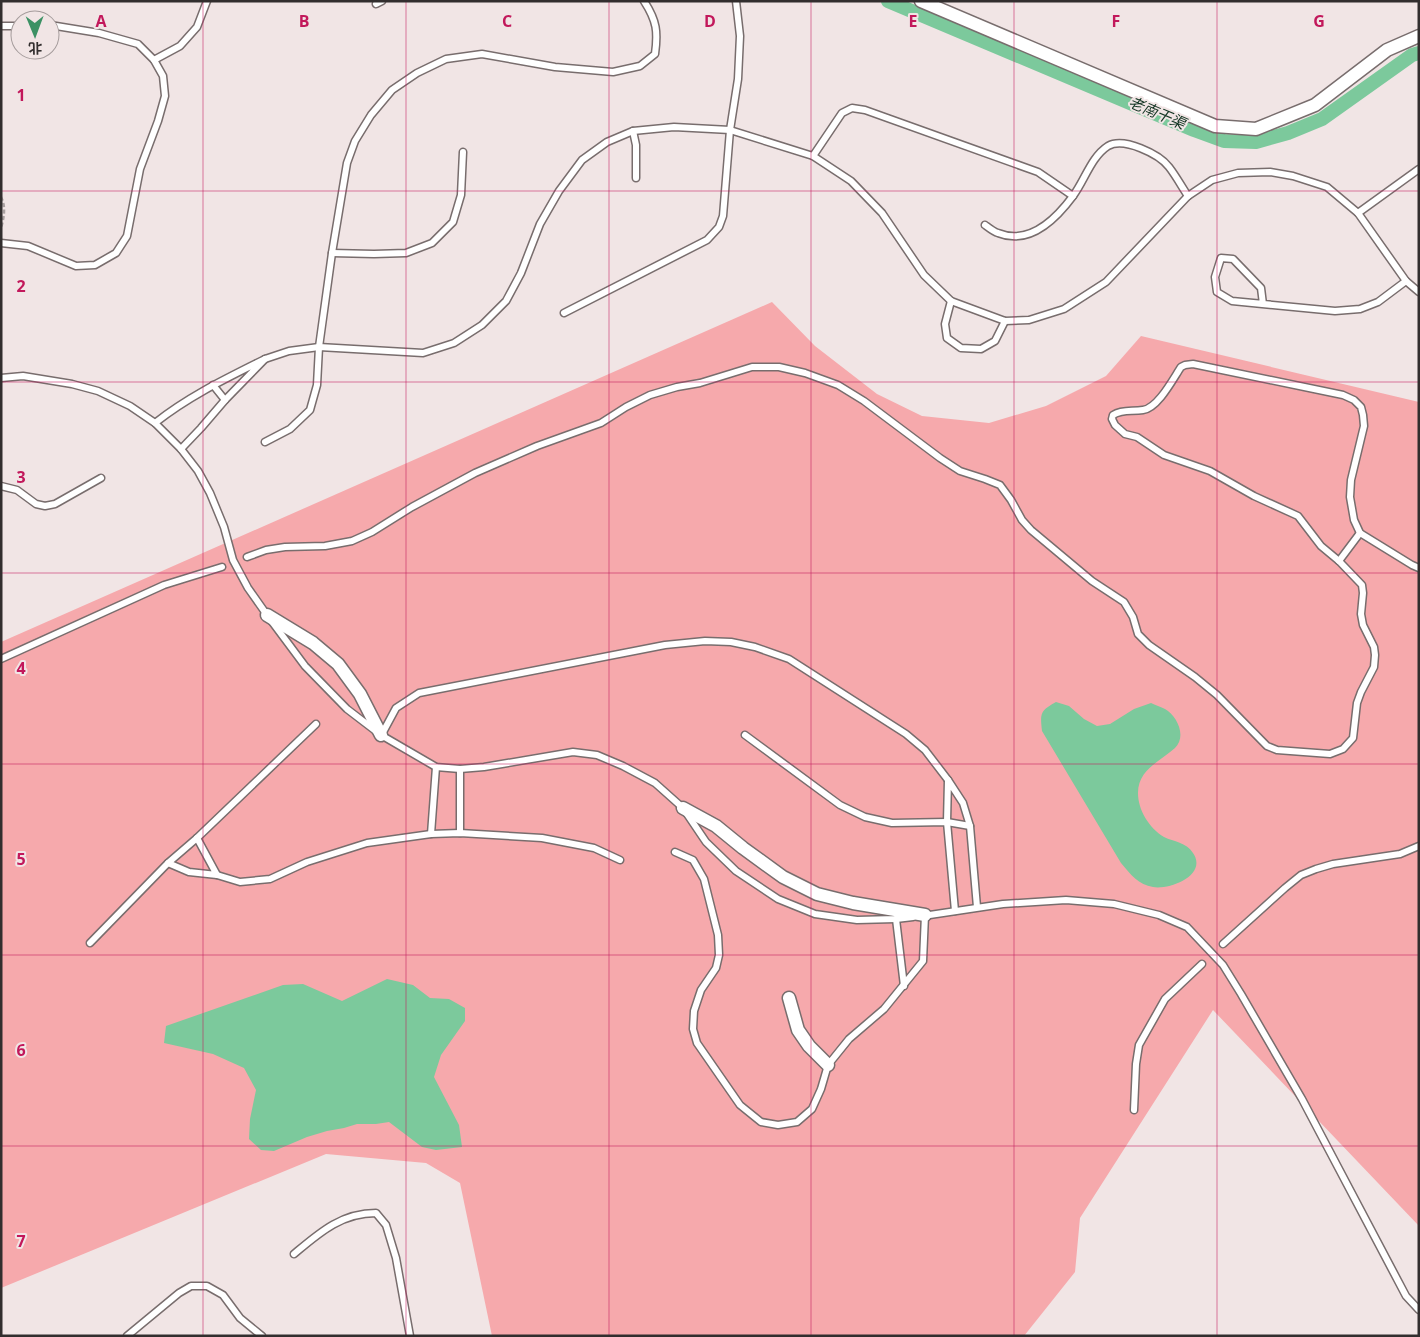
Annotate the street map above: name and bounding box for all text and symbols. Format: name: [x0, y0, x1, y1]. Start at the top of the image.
north arrow: [10, 10, 60, 60]
text: A: [95, 10, 107, 32]
text: B: [299, 10, 309, 32]
text: C: [502, 10, 512, 32]
text: D: [704, 10, 716, 32]
text: E: [909, 10, 918, 32]
text: F: [1112, 10, 1120, 32]
text: G: [1313, 10, 1325, 32]
text: 北: [28, 39, 42, 58]
text: 1: [16, 84, 26, 106]
water label: 老南干渠: [1126, 91, 1191, 134]
text: 2: [16, 275, 26, 297]
text: 3: [16, 466, 26, 488]
text: 4: [16, 657, 26, 679]
text: 5: [16, 848, 26, 870]
text: 6: [16, 1039, 26, 1061]
text: 7: [16, 1230, 26, 1252]

